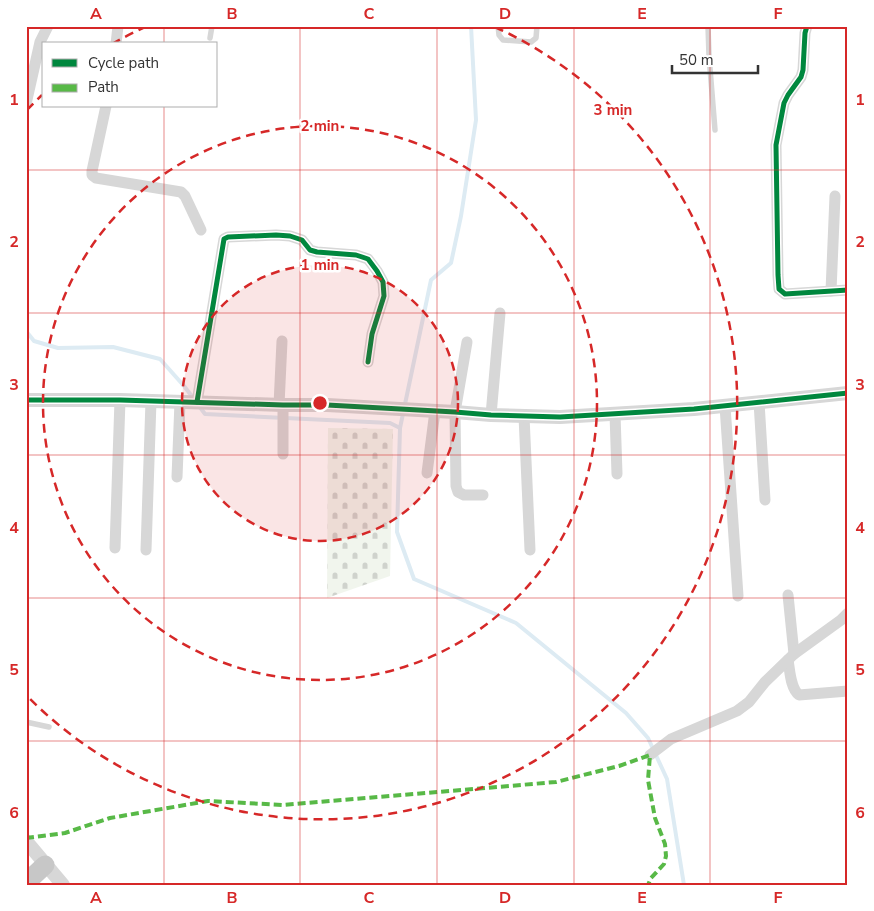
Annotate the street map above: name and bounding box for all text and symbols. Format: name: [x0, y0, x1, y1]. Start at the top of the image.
text: A: [90, 3, 102, 25]
text: B: [226, 3, 238, 25]
text: C: [364, 3, 375, 25]
text: D: [499, 3, 511, 25]
text: E: [637, 3, 647, 25]
text: F: [774, 3, 783, 25]
legend: [42, 42, 218, 108]
scale bar: [672, 42, 758, 74]
text: 50 m: [679, 50, 714, 70]
text: Cycle path: [88, 53, 159, 73]
text: Path: [88, 77, 119, 97]
text: 1: [9, 89, 19, 111]
text: 1: [855, 89, 865, 111]
text: 3 min: [594, 100, 632, 120]
text: 2 min: [301, 116, 339, 136]
text: 2: [9, 231, 19, 253]
text: 2: [855, 231, 865, 253]
text: 1 min: [301, 255, 339, 275]
text: 3: [9, 374, 19, 396]
text: 3: [855, 374, 865, 396]
centre of rings: [311, 394, 329, 412]
text: 4: [9, 517, 19, 539]
text: 4: [855, 517, 865, 539]
text: 5: [9, 659, 19, 681]
text: 5: [855, 659, 865, 681]
text: 6: [9, 802, 19, 824]
text: 6: [855, 802, 865, 824]
text: A: [90, 887, 102, 909]
text: B: [226, 887, 238, 909]
text: C: [364, 887, 375, 909]
text: D: [499, 887, 511, 909]
text: E: [637, 887, 647, 909]
text: F: [774, 887, 783, 909]

